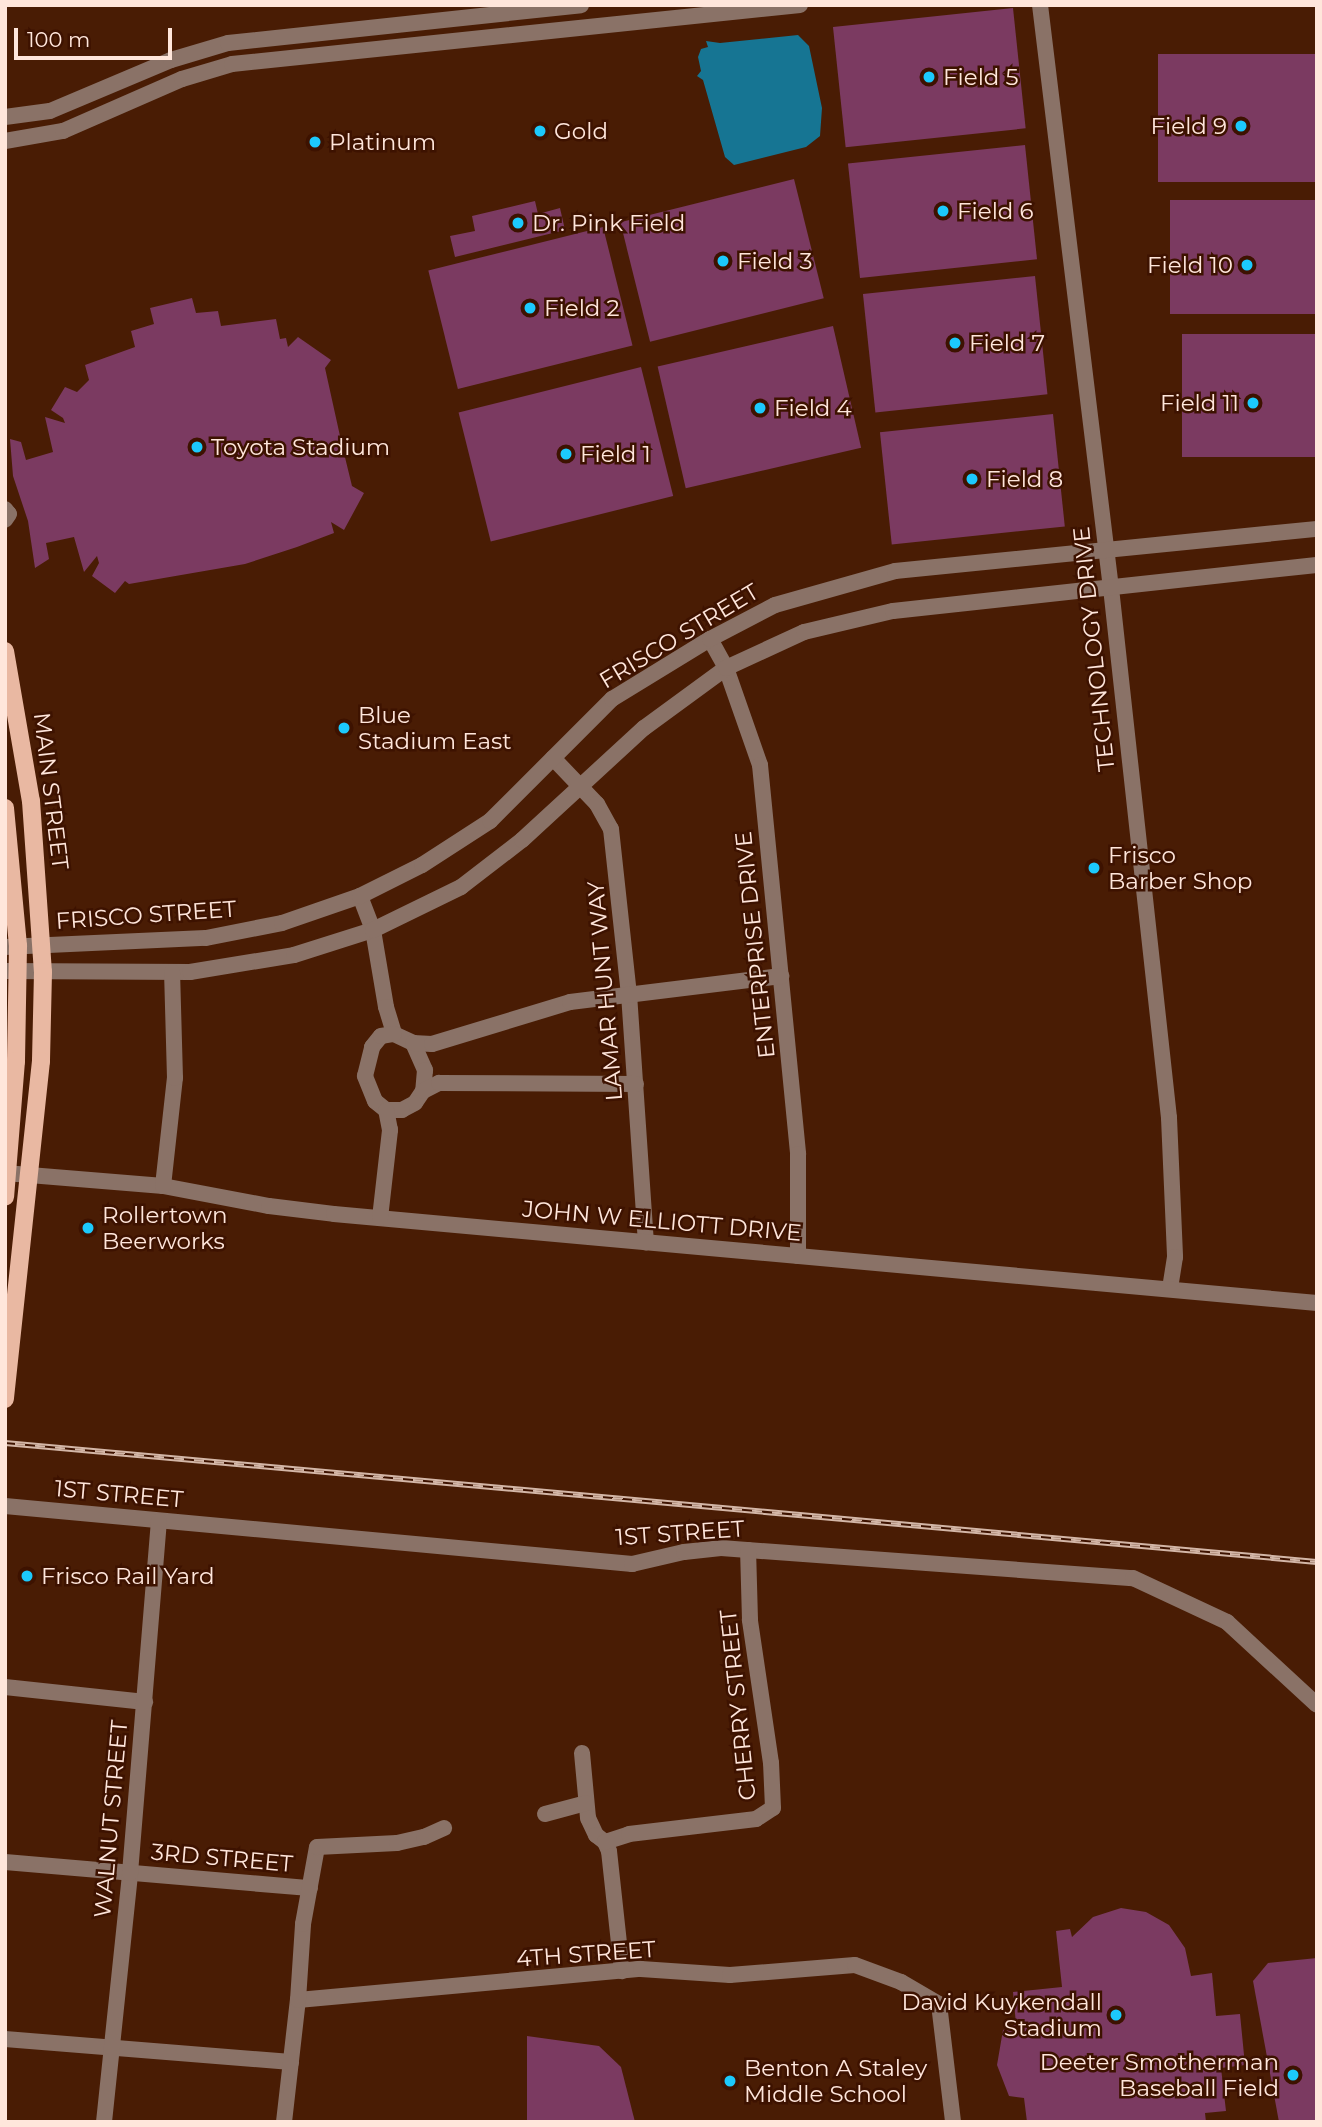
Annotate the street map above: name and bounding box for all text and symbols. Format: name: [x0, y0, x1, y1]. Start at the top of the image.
scale bar: [18, 14, 175, 58]
text: 100 m: [27, 27, 90, 52]
place label: Field 5: [943, 63, 1018, 91]
marker: Field 5: [921, 69, 937, 85]
place label: Field 9: [1151, 112, 1227, 140]
place label: Gold: [554, 117, 608, 145]
marker: Field 9: [1233, 118, 1249, 134]
marker: Gold: [532, 123, 548, 139]
place label: Platinum: [329, 128, 436, 156]
marker: Platinum: [307, 134, 323, 150]
place label: Field 6: [957, 197, 1033, 225]
marker: Field 6: [935, 203, 951, 219]
place label: Dr. Pink Field: [532, 209, 685, 237]
marker: Dr. Pink Field: [510, 215, 526, 231]
place label: Field 3: [737, 247, 812, 275]
place label: Field 10: [1147, 251, 1233, 279]
marker: Field 3: [715, 253, 731, 269]
marker: Field 10: [1239, 257, 1255, 273]
place label: Field 2: [544, 294, 620, 322]
marker: Field 2: [522, 300, 538, 316]
place label: Field 7: [969, 329, 1045, 357]
marker: Field 7: [947, 335, 963, 351]
place label: Field 11: [1160, 389, 1239, 417]
place label: Field 4: [774, 394, 852, 422]
marker: Field 11: [1245, 395, 1261, 411]
marker: Field 4: [752, 400, 768, 416]
place label: Toyota Stadium: [211, 433, 390, 461]
marker: Toyota Stadium: [189, 439, 205, 455]
place label: Field 1: [580, 440, 651, 468]
marker: Field 1: [558, 446, 574, 462]
place label: Field 8: [986, 465, 1063, 493]
marker: Field 8: [964, 471, 980, 487]
street label: TECHNOLOGY DRIVE: [1067, 525, 1121, 773]
street label: FRISCO STREET: [594, 578, 764, 694]
place label: Blue Stadium East: [358, 701, 512, 755]
street label: MAIN STREET: [28, 711, 74, 871]
marker: Blue Stadium East: [336, 720, 352, 736]
street label: ENTERPRISE DRIVE: [729, 830, 781, 1060]
place label: Frisco Barber Shop: [1108, 841, 1252, 895]
marker: Frisco Barber Shop: [1086, 860, 1102, 876]
street label: LAMAR HUNT WAY: [582, 880, 628, 1102]
street label: FRISCO STREET: [55, 895, 237, 935]
street label: JOHN W ELLIOTT DRIVE: [521, 1195, 803, 1247]
place label: Rollertown Beerworks: [102, 1201, 228, 1255]
marker: Rollertown Beerworks: [80, 1220, 96, 1236]
street label: 1ST STREET: [53, 1475, 185, 1513]
street label: 1ST STREET: [615, 1515, 745, 1551]
place label: Frisco Rail Yard: [41, 1562, 215, 1590]
marker: Frisco Rail Yard: [19, 1568, 35, 1584]
street label: CHERRY STREET: [714, 1608, 762, 1802]
street label: WALNUT STREET: [89, 1719, 133, 1919]
street label: 3RD STREET: [150, 1838, 294, 1878]
street label: 4TH STREET: [515, 1935, 657, 1973]
place label: David Kuykendall Stadium: [901, 1988, 1102, 2042]
marker: David Kuykendall Stadium: [1108, 2007, 1124, 2023]
place label: Deeter Smotherman Baseball Field: [1040, 2048, 1279, 2102]
place label: Benton A Staley Middle School: [744, 2054, 927, 2108]
marker: Deeter Smotherman Baseball Field: [1285, 2067, 1301, 2083]
marker: Benton A Staley Middle School: [722, 2073, 738, 2089]

